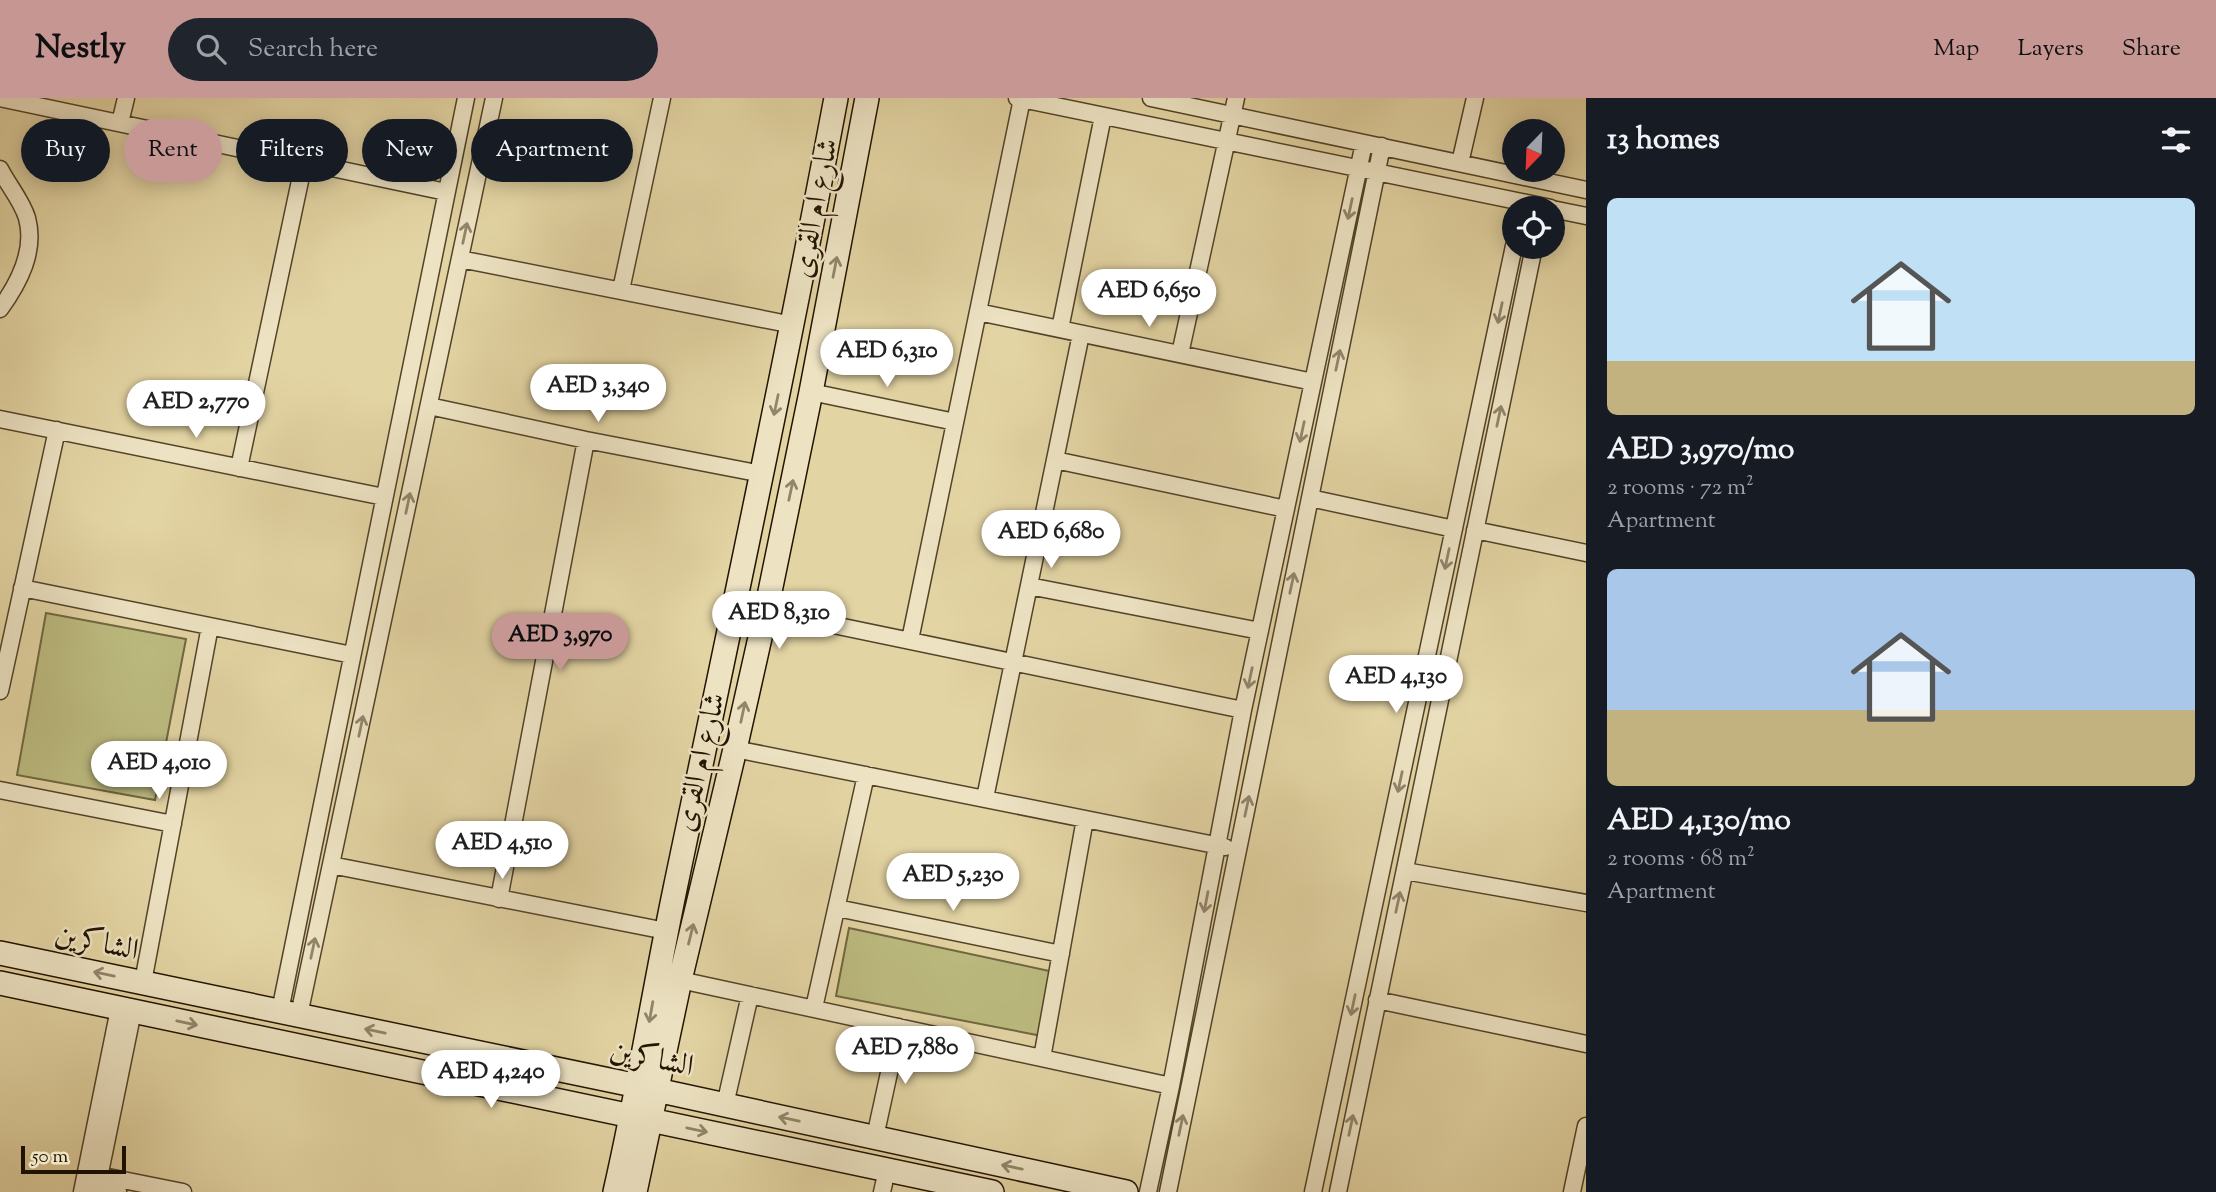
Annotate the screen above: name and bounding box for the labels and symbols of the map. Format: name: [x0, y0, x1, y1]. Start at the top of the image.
north arrow: [1502, 119, 1564, 182]
street label: شارع ام القرى: [782, 135, 853, 282]
one-way arrow: [1342, 198, 1355, 220]
one-way arrow: [459, 222, 473, 245]
one-way arrow: [828, 256, 842, 279]
pin: AED 6,650: [1069, 270, 1229, 329]
one-way arrow: [1492, 301, 1506, 324]
pin: AED 6,310: [807, 330, 967, 389]
one-way arrow: [1331, 349, 1345, 372]
pin: AED 3,340: [518, 364, 678, 424]
pin: AED 2,770: [116, 380, 276, 440]
one-way arrow: [769, 393, 782, 416]
one-way arrow: [1493, 405, 1507, 428]
one-way arrow: [1295, 420, 1309, 443]
one-way arrow: [784, 479, 798, 502]
one-way arrow: [401, 492, 415, 515]
pin: AED 6,680: [971, 510, 1131, 570]
one-way arrow: [1440, 547, 1454, 570]
one-way arrow: [1286, 572, 1300, 595]
pin: AED 8,310: [699, 592, 859, 651]
pin: AED 3,970: [480, 614, 640, 673]
pin: AED 4,130: [1316, 656, 1476, 715]
one-way arrow: [1242, 666, 1256, 689]
street label: شارع ام القرى: [665, 689, 740, 837]
one-way arrow: [737, 701, 751, 724]
one-way arrow: [354, 715, 368, 738]
pin: AED 4,010: [79, 742, 239, 801]
one-way arrow: [1393, 770, 1407, 793]
one-way arrow: [1240, 795, 1254, 818]
pin: AED 4,510: [422, 822, 582, 881]
pin: AED 5,230: [873, 854, 1033, 913]
one-way arrow: [1198, 890, 1212, 913]
one-way arrow: [1391, 891, 1405, 914]
street label: الشاكرين: [51, 914, 142, 973]
one-way arrow: [685, 923, 698, 946]
one-way arrow: [307, 937, 321, 960]
one-way arrow: [93, 967, 116, 981]
one-way arrow: [1346, 993, 1360, 1016]
one-way arrow: [644, 1000, 658, 1023]
one-way arrow: [175, 1016, 198, 1030]
one-way arrow: [364, 1023, 387, 1037]
pin: AED 7,880: [825, 1026, 985, 1086]
street label: الشاكرين: [606, 1030, 697, 1089]
pin: AED 4,240: [411, 1051, 571, 1110]
one-way arrow: [778, 1112, 801, 1125]
one-way arrow: [1175, 1114, 1189, 1137]
one-way arrow: [1345, 1114, 1359, 1137]
one-way arrow: [685, 1124, 708, 1138]
scale bar: [21, 1143, 126, 1175]
one-way arrow: [1001, 1160, 1023, 1173]

